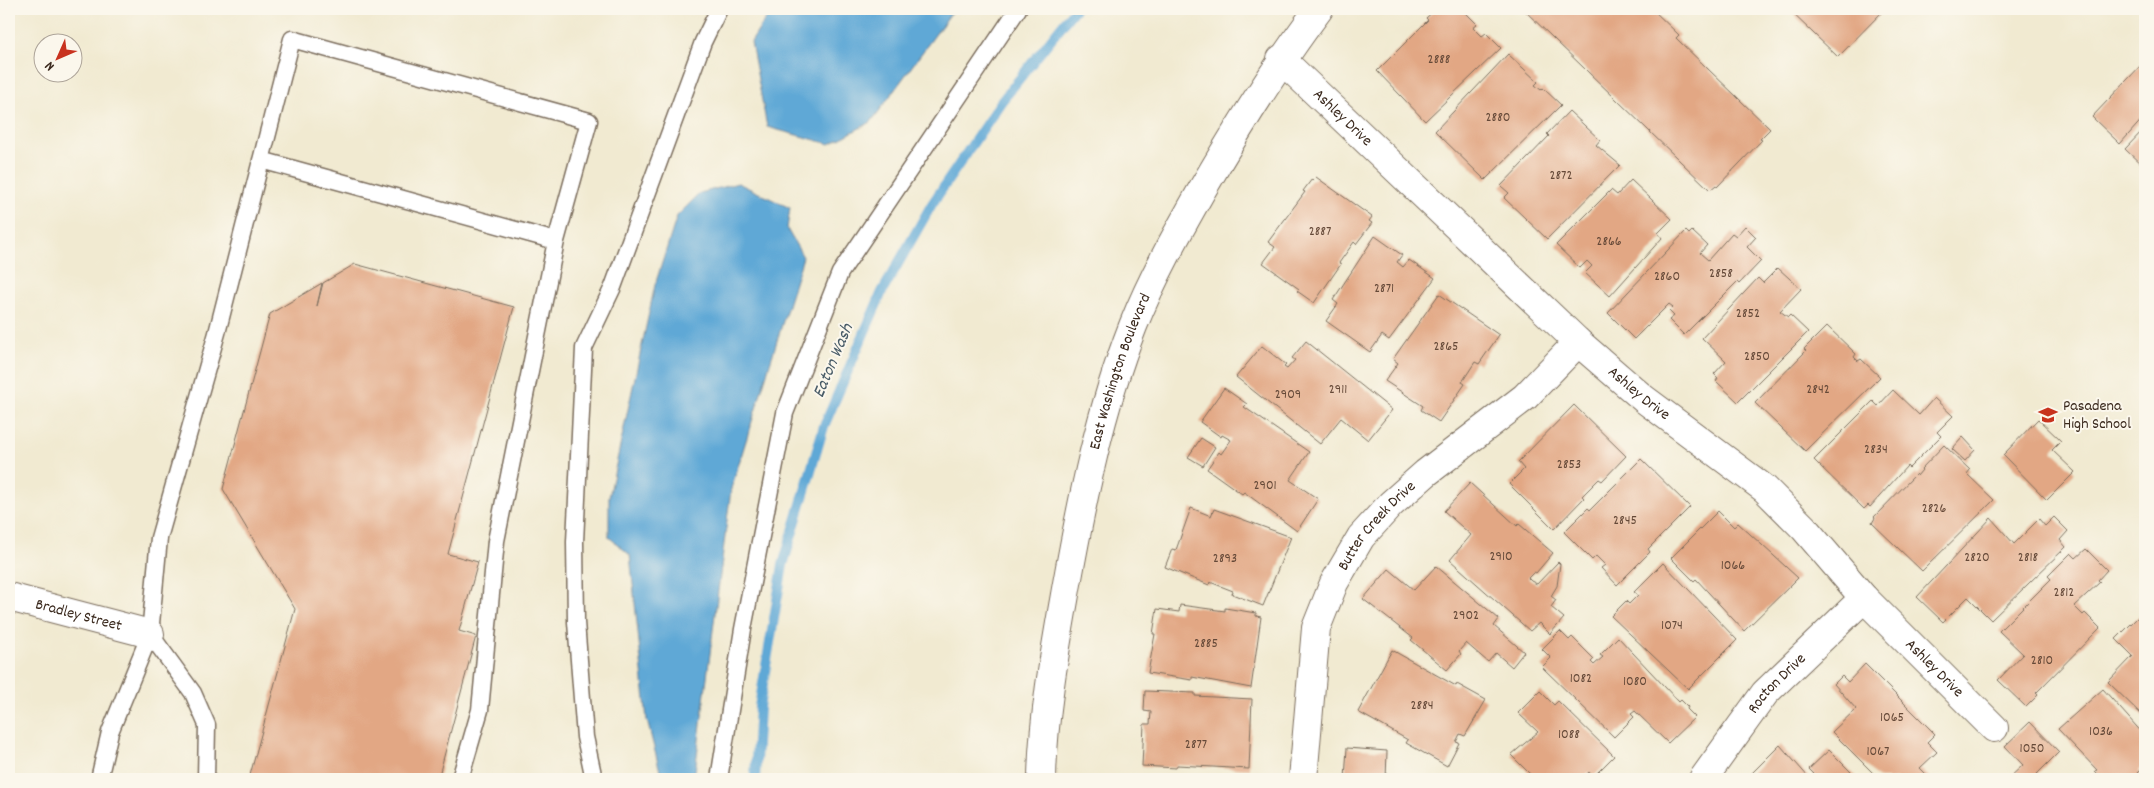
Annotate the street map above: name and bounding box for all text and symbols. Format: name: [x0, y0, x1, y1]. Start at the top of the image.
north arrow: [32, 32, 82, 82]
house number: 2888: [1428, 50, 1451, 70]
text: N: [41, 56, 60, 75]
street label: Ashley Drive: [1308, 84, 1378, 152]
house number: 2880: [1486, 108, 1510, 128]
house number: 2872: [1549, 166, 1573, 186]
house number: 2887: [1309, 222, 1331, 242]
house number: 2866: [1596, 232, 1622, 252]
house number: 2858: [1709, 264, 1733, 284]
house number: 2860: [1654, 267, 1680, 287]
house number: 2871: [1374, 279, 1394, 299]
street label: East Washington Boulevard: [1083, 290, 1157, 452]
house number: 2852: [1736, 304, 1760, 324]
water label: Eaton Wash: [807, 319, 861, 402]
house number: 2865: [1433, 337, 1459, 357]
house number: 2850: [1744, 347, 1770, 367]
street label: Ashley Drive: [1603, 361, 1675, 426]
house number: 2911: [1329, 380, 1347, 400]
house number: 2842: [1806, 380, 1830, 400]
house number: 2909: [1275, 385, 1301, 405]
place label: Pasadena High School: [2063, 395, 2131, 436]
school or university icon: Pasadena High School: [2037, 404, 2059, 426]
house number: 2834: [1864, 440, 1888, 460]
house number: 2853: [1557, 455, 1581, 475]
street label: Butter Creek Drive: [1332, 475, 1421, 575]
house number: 2901: [1253, 476, 1277, 496]
house number: 2826: [1922, 499, 1946, 519]
house number: 2845: [1613, 511, 1637, 531]
house number: 2910: [1489, 547, 1513, 567]
house number: 2820: [1964, 548, 1990, 568]
house number: 2818: [2018, 548, 2039, 568]
house number: 2893: [1213, 549, 1237, 569]
house number: 1066: [1721, 556, 1745, 576]
house number: 2812: [2054, 583, 2074, 603]
street label: Bradley Street: [33, 593, 124, 638]
house number: 2902: [1453, 606, 1479, 626]
house number: 1074: [1661, 616, 1683, 636]
house number: 2885: [1194, 634, 1218, 654]
street label: Ashley Drive: [1900, 634, 1969, 703]
street label: Rocton Drive: [1742, 648, 1811, 719]
house number: 2810: [2031, 651, 2053, 671]
house number: 1082: [1570, 669, 1592, 689]
house number: 1080: [1623, 672, 1647, 692]
house number: 2884: [1410, 696, 1434, 716]
house number: 1065: [1880, 708, 1904, 728]
house number: 1036: [2089, 722, 2113, 742]
house number: 1088: [1558, 725, 1580, 745]
house number: 2877: [1185, 735, 1207, 755]
house number: 1050: [2020, 739, 2044, 759]
house number: 1067: [1867, 742, 1889, 762]

